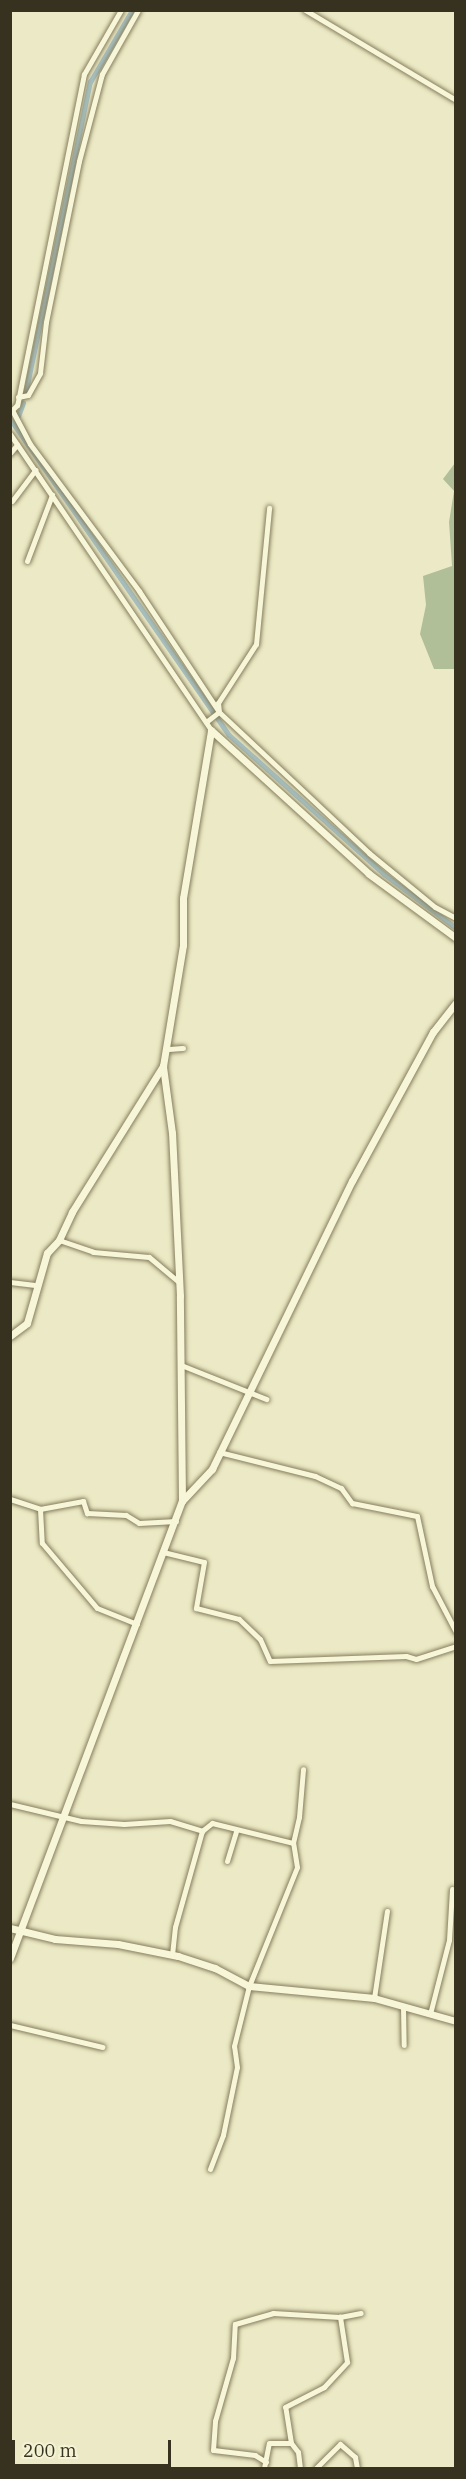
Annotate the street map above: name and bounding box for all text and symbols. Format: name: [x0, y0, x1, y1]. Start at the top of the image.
scale bar: [15, 2428, 174, 2466]
text: 200 m: [23, 2439, 77, 2462]

